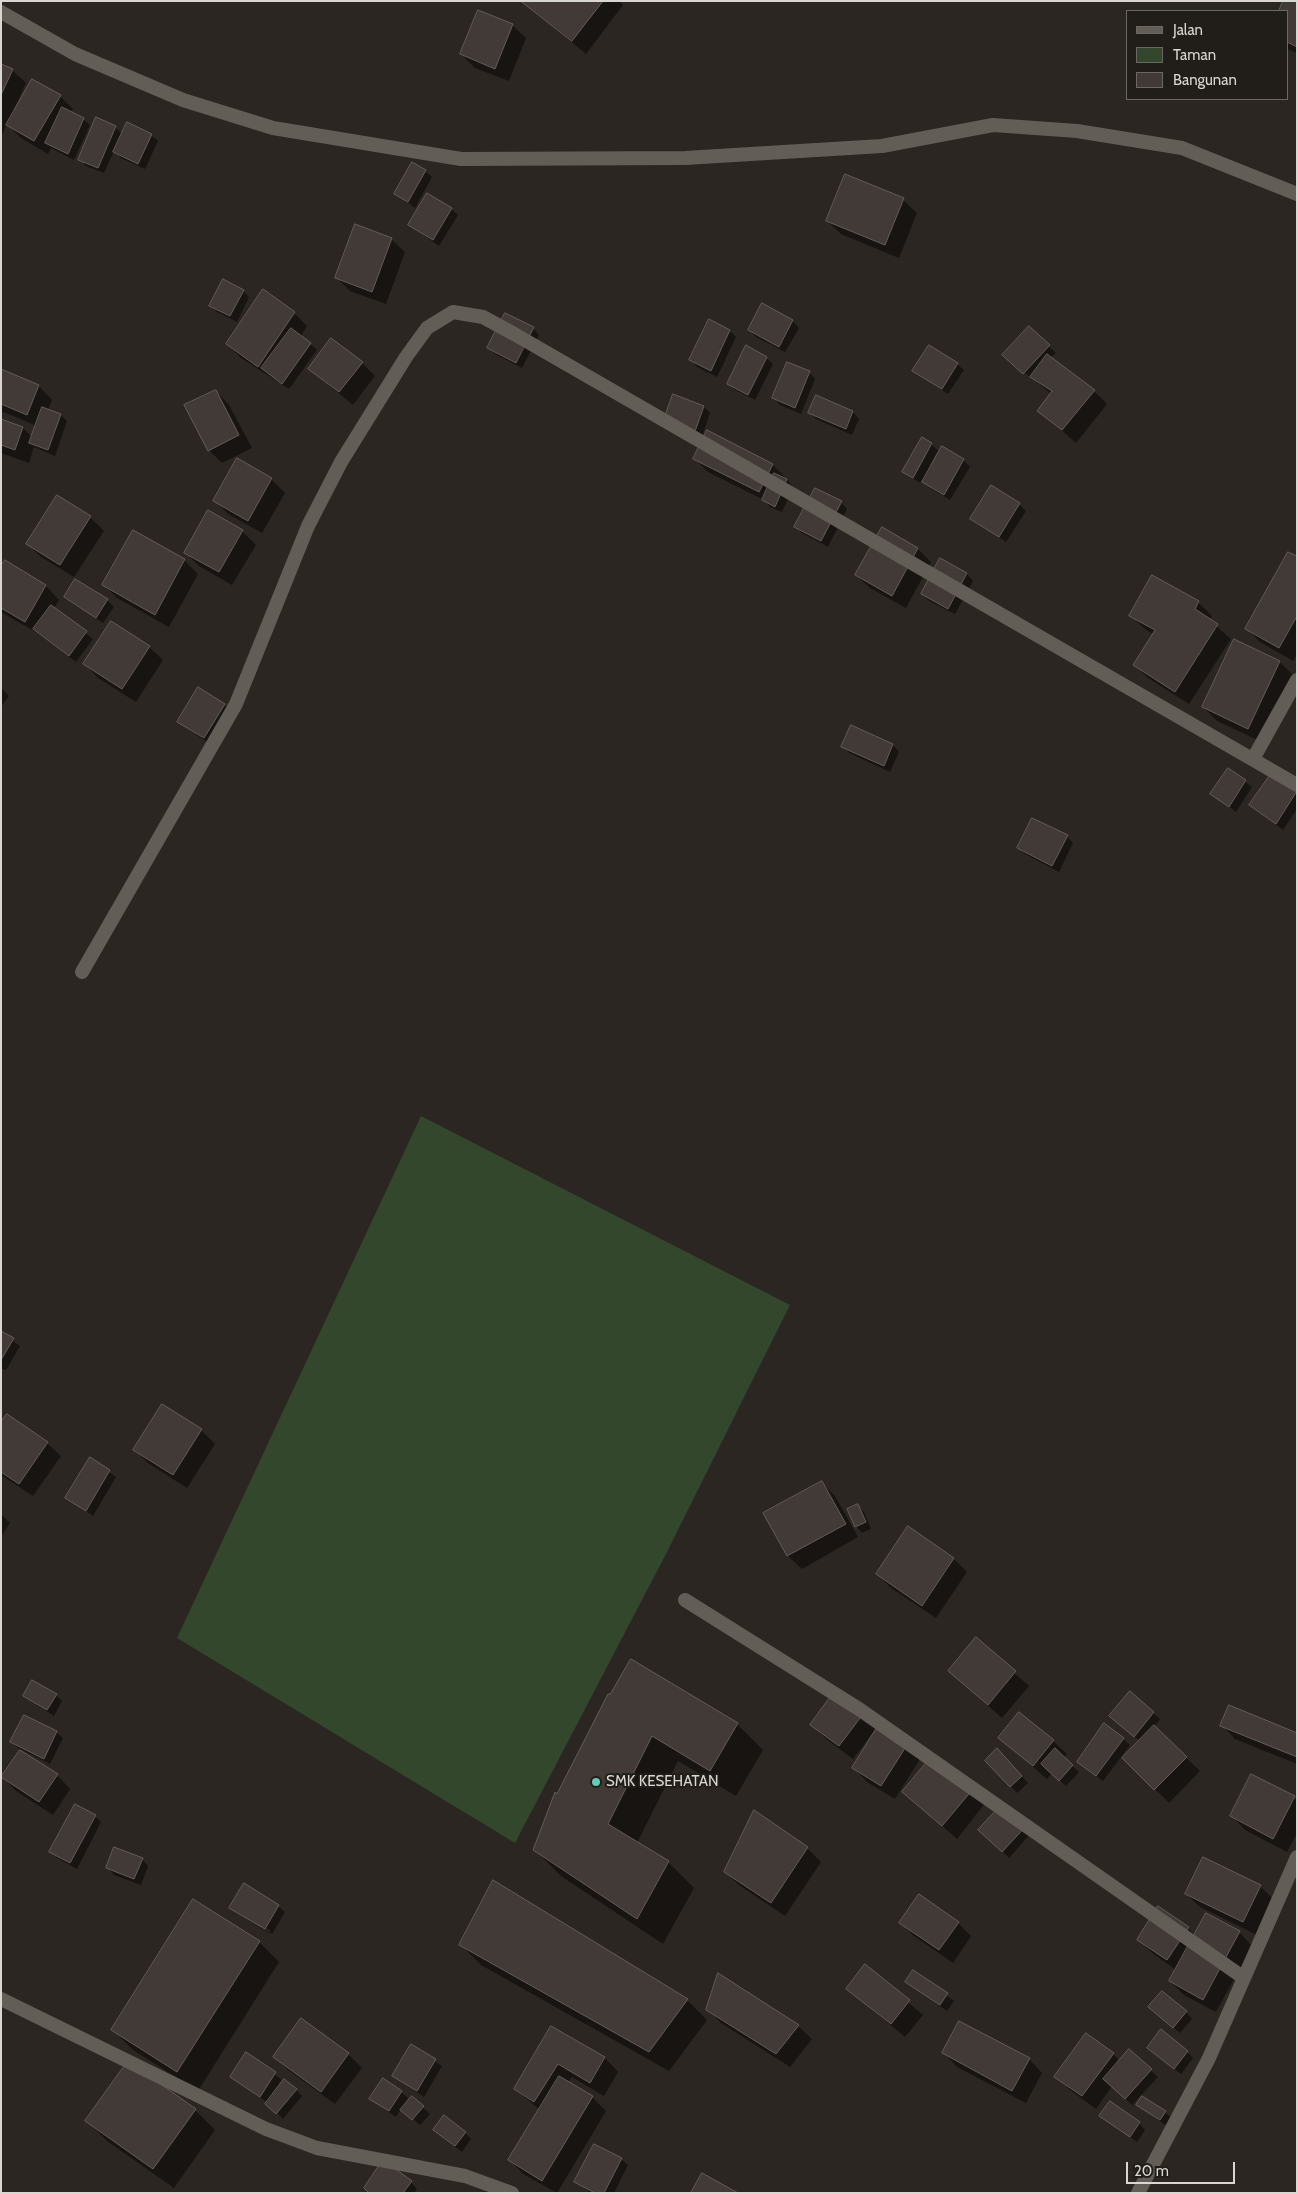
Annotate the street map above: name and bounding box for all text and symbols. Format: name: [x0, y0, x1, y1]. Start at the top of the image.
legend: [1126, 10, 1288, 100]
text: Jalan: [1173, 21, 1203, 39]
text: Taman: [1173, 46, 1216, 64]
text: Bangunan: [1173, 71, 1237, 89]
place label: SMK KESEHATAN: [606, 1773, 719, 1791]
marker: SMK KESEHATAN: [590, 1776, 602, 1788]
scale bar: [1128, 2152, 1237, 2184]
text: 20 m: [1134, 2162, 1169, 2180]

